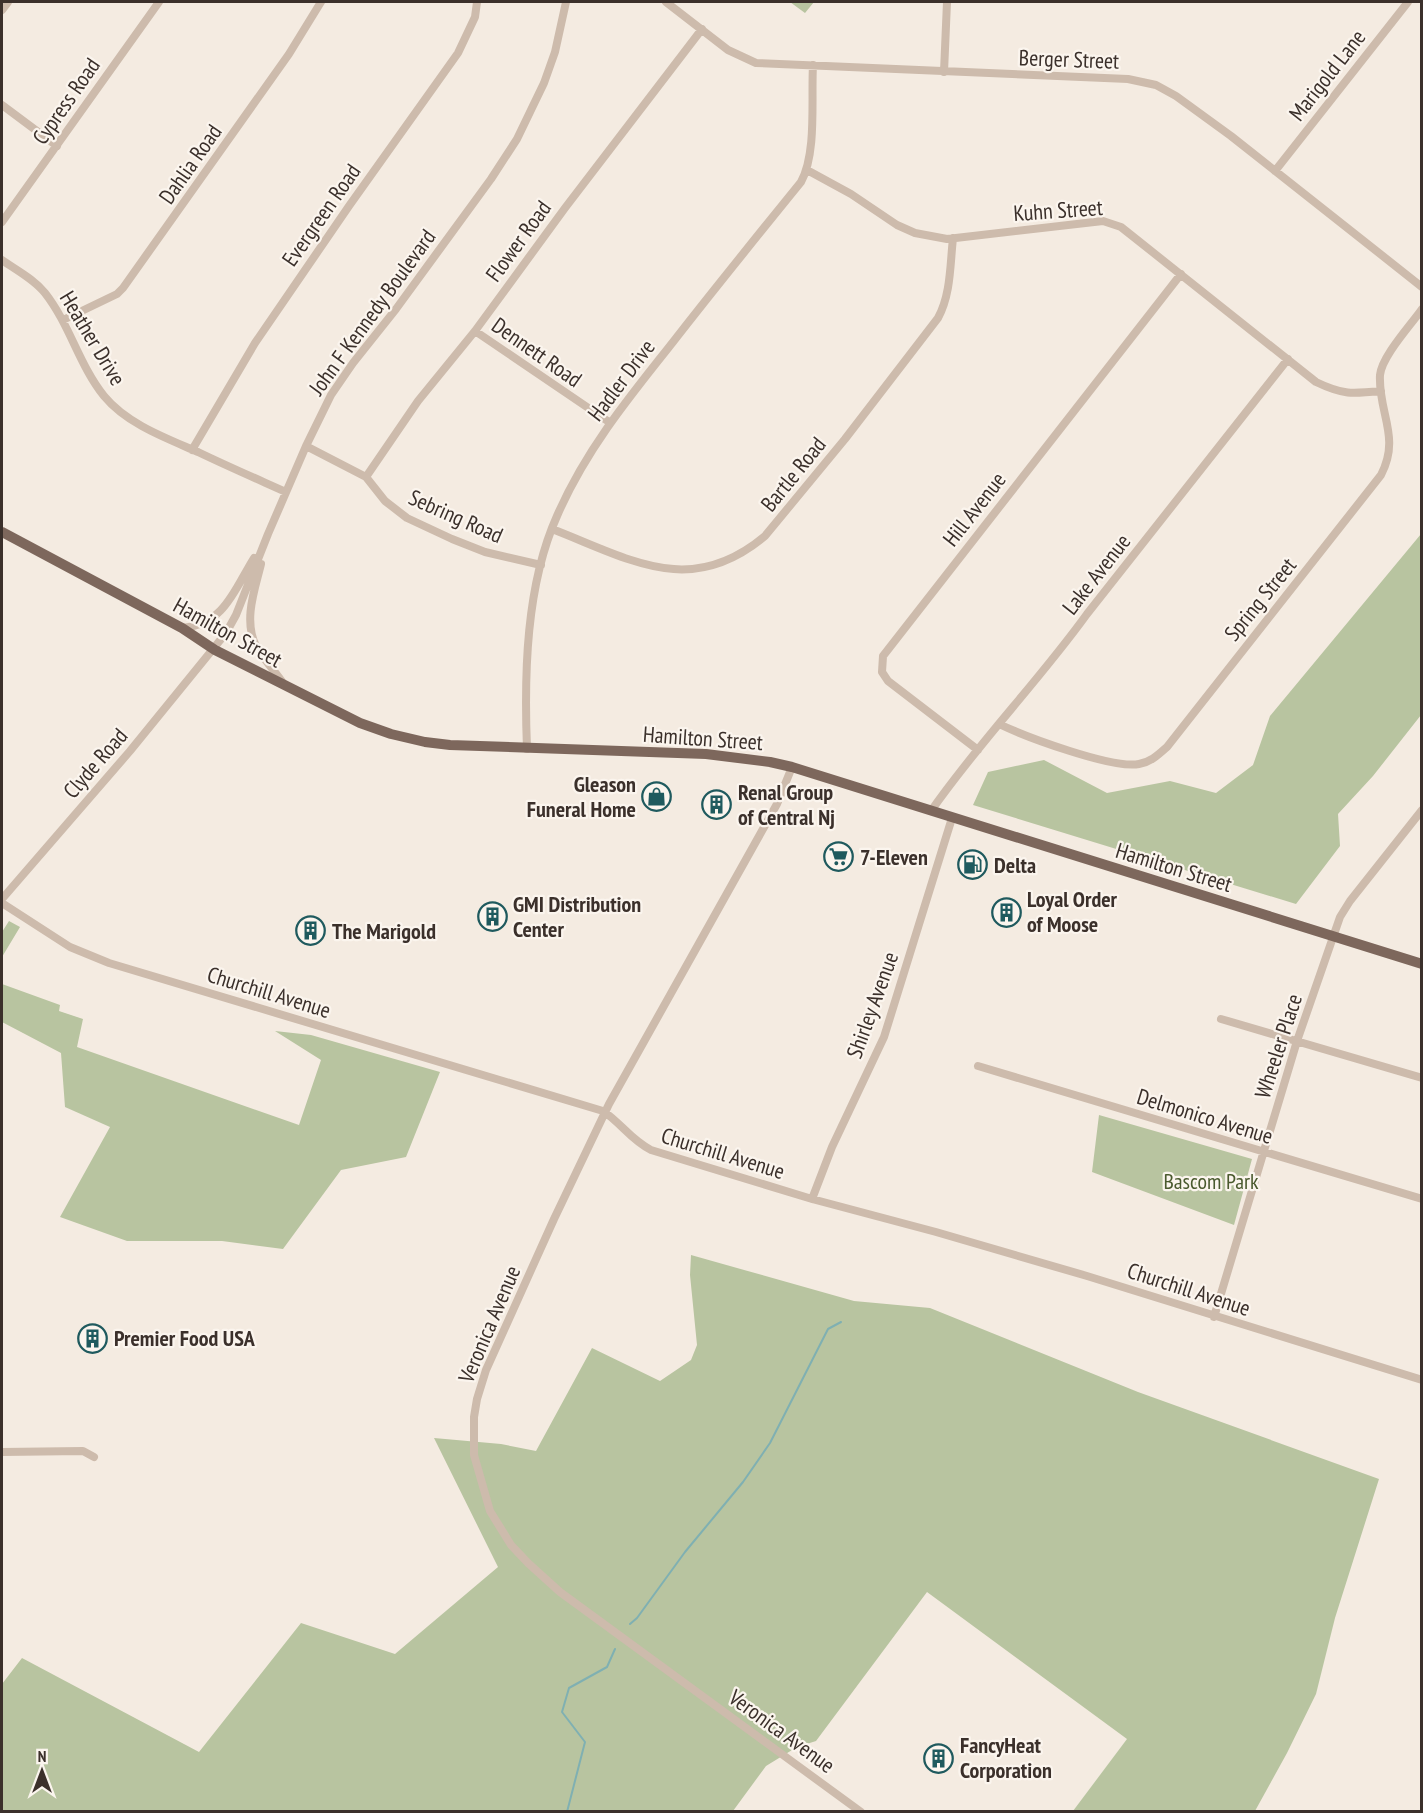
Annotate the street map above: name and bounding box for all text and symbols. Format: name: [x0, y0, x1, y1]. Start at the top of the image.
street label: Marigold Lane: [1283, 24, 1371, 126]
street label: Berger Street: [1018, 43, 1120, 75]
street label: Cypress Road: [26, 52, 106, 150]
street label: Dahlia Road: [152, 119, 228, 209]
street label: Evergreen Road: [276, 158, 366, 272]
street label: Kuhn Street: [1012, 193, 1104, 227]
street label: Flower Road: [479, 195, 557, 287]
street label: John F Kennedy Boulevard: [302, 224, 442, 401]
street label: Heather Drive: [54, 286, 132, 390]
street label: Dennett Road: [487, 311, 587, 393]
street label: Hadler Drive: [581, 334, 661, 426]
street label: Bartle Road: [754, 431, 832, 517]
street label: Hill Avenue: [936, 466, 1012, 552]
street label: Sebring Road: [405, 483, 507, 549]
street label: Lake Avenue: [1056, 528, 1136, 620]
street label: Spring Street: [1218, 552, 1302, 646]
street label: Hamilton Street: [169, 591, 287, 673]
street label: Hamilton Street: [642, 720, 764, 756]
street label: Clyde Road: [57, 722, 133, 804]
place label: Gleason Funeral Home: [527, 770, 636, 823]
place label: Renal Group of Central Nj: [738, 778, 835, 831]
shop icon: Gleason Funeral Home: [641, 781, 673, 813]
building icon: Renal Group of Central Nj: [701, 789, 733, 821]
street label: Hamilton Street: [1112, 836, 1236, 898]
supermarket icon: 7-Eleven: [823, 841, 855, 873]
place label: 7-Eleven: [860, 843, 928, 871]
fuel station icon: Delta: [957, 849, 989, 881]
place label: Delta: [994, 851, 1036, 879]
place label: Loyal Order of Moose: [1027, 885, 1118, 938]
place label: GMI Distribution Center: [513, 890, 641, 943]
building icon: Loyal Order of Moose: [990, 896, 1022, 928]
building icon: GMI Distribution Center: [476, 901, 508, 933]
building icon: The Marigold: [295, 915, 327, 947]
place label: The Marigold: [332, 917, 436, 945]
street label: Shirley Avenue: [840, 948, 904, 1062]
street label: Churchill Avenue: [204, 960, 334, 1024]
street label: Wheeler Place: [1248, 990, 1308, 1102]
street label: Delmonico Avenue: [1134, 1082, 1276, 1150]
street label: Churchill Avenue: [658, 1121, 788, 1185]
park label: Bascom Park: [1163, 1167, 1259, 1195]
street label: Churchill Avenue: [1124, 1256, 1254, 1322]
street label: Veronica Avenue: [451, 1261, 526, 1388]
building icon: Premier Food USA: [77, 1322, 109, 1354]
place label: Premier Food USA: [114, 1324, 256, 1352]
street label: Veronica Avenue: [723, 1682, 841, 1779]
place label: FancyHeat Corporation: [960, 1731, 1052, 1784]
north arrow: [12, 1741, 72, 1801]
building icon: FancyHeat Corporation: [923, 1742, 955, 1774]
text: N: [38, 1746, 46, 1766]

